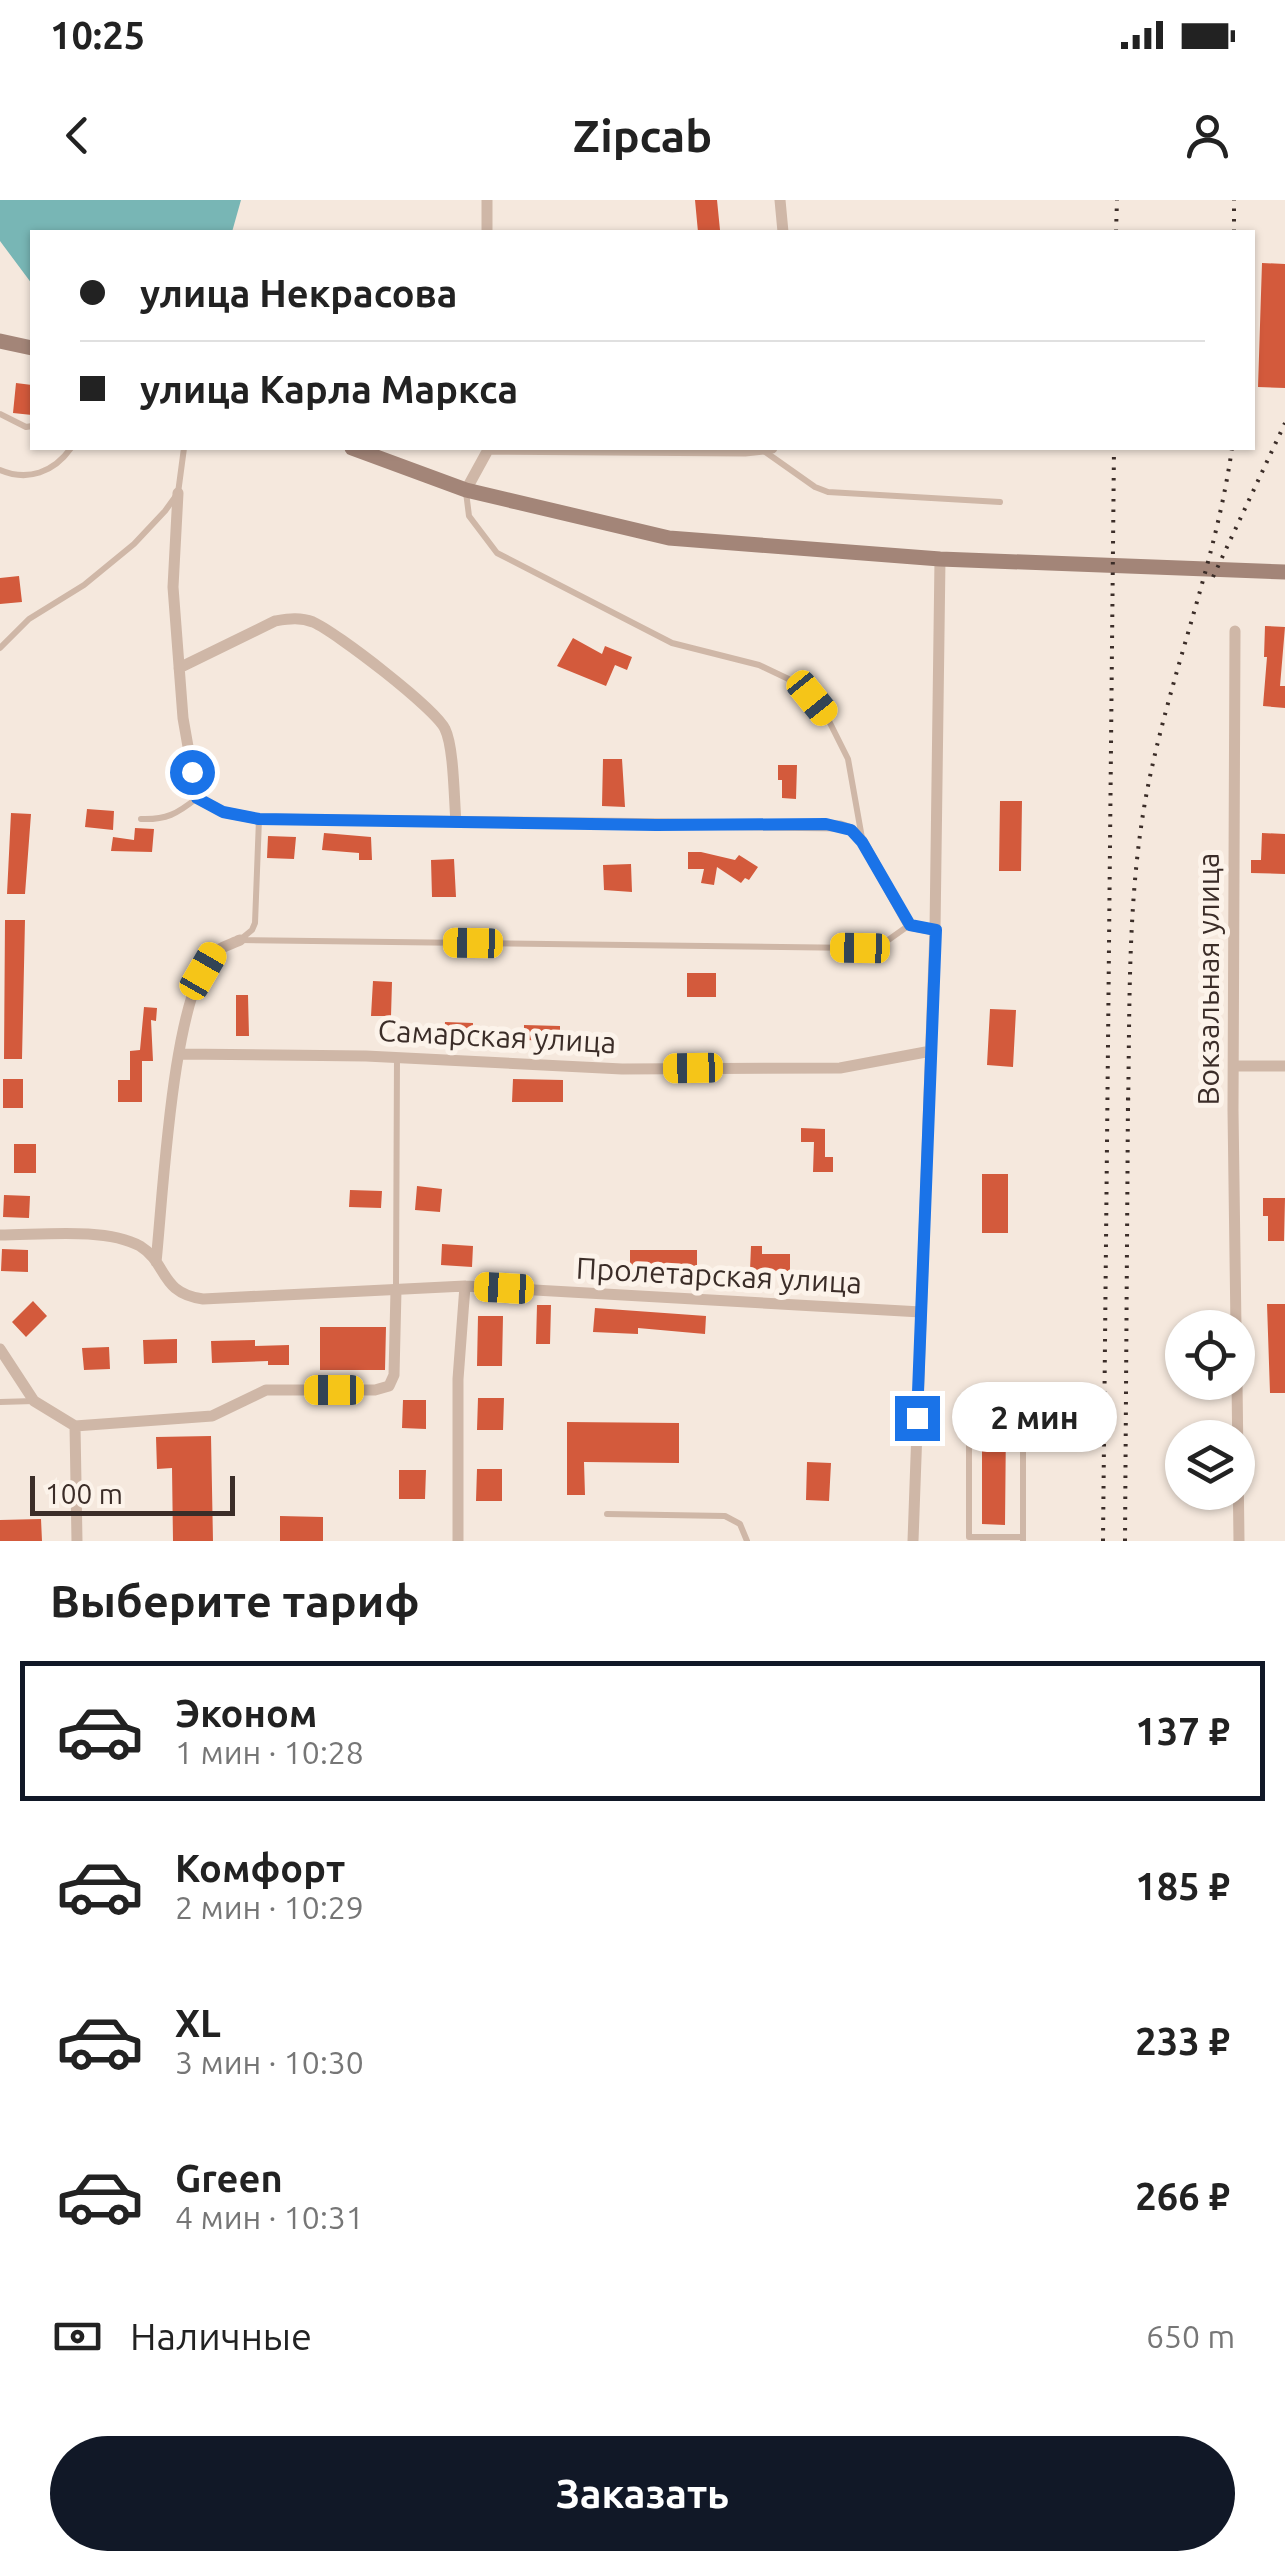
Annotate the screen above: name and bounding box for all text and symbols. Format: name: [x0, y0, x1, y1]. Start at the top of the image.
text: 10:25: [50, 14, 145, 56]
icon: back: [50, 108, 105, 163]
icon: person: [1180, 108, 1235, 163]
text: Zipcab: [573, 110, 712, 161]
text: улица Некрасова: [140, 272, 457, 314]
text: улица Карла Маркса: [140, 368, 518, 410]
car: [781, 665, 843, 731]
route start: [170, 750, 215, 795]
street label: Вокзальная улица: [1191, 852, 1225, 1106]
car: [443, 927, 503, 959]
car: [830, 932, 890, 964]
car: [175, 938, 231, 1004]
street label: Самарская улица: [377, 1013, 617, 1059]
car: [663, 1052, 723, 1084]
street label: Пролетарская улица: [575, 1251, 863, 1299]
car: [473, 1271, 535, 1305]
map controls: [1165, 1310, 1255, 1510]
button: locate: [1165, 1310, 1255, 1400]
car: [304, 1375, 364, 1405]
callout: 2 мин: [952, 1383, 1117, 1453]
route end: [895, 1396, 940, 1441]
text: 2 мин: [990, 1399, 1079, 1435]
button: layers: [1165, 1420, 1255, 1510]
scale bar: [30, 1471, 235, 1516]
text: 100 m: [45, 1478, 123, 1509]
text: Выберите тариф: [50, 1575, 420, 1626]
icon: car: [55, 1686, 145, 1776]
text: Эконом: [175, 1692, 317, 1734]
text: 137 ₽: [1135, 1710, 1230, 1752]
text: 1 мин · 10:28: [175, 1734, 364, 1770]
icon: car: [55, 1841, 145, 1931]
text: Комфорт: [175, 1847, 345, 1889]
text: 185 ₽: [1135, 1865, 1230, 1907]
text: 2 мин · 10:29: [175, 1889, 364, 1925]
icon: car: [55, 1996, 145, 2086]
text: XL: [175, 2002, 221, 2044]
text: 233 ₽: [1135, 2020, 1230, 2062]
text: 3 мин · 10:30: [175, 2044, 364, 2080]
icon: car: [55, 2151, 145, 2241]
text: Green: [175, 2157, 283, 2199]
text: 266 ₽: [1135, 2175, 1230, 2217]
text: 4 мин · 10:31: [175, 2199, 364, 2235]
icon: cash: [50, 2309, 105, 2364]
text: Наличные: [130, 2315, 312, 2357]
text: 650 m: [1146, 2318, 1235, 2354]
button: Заказать: [50, 2436, 1235, 2551]

